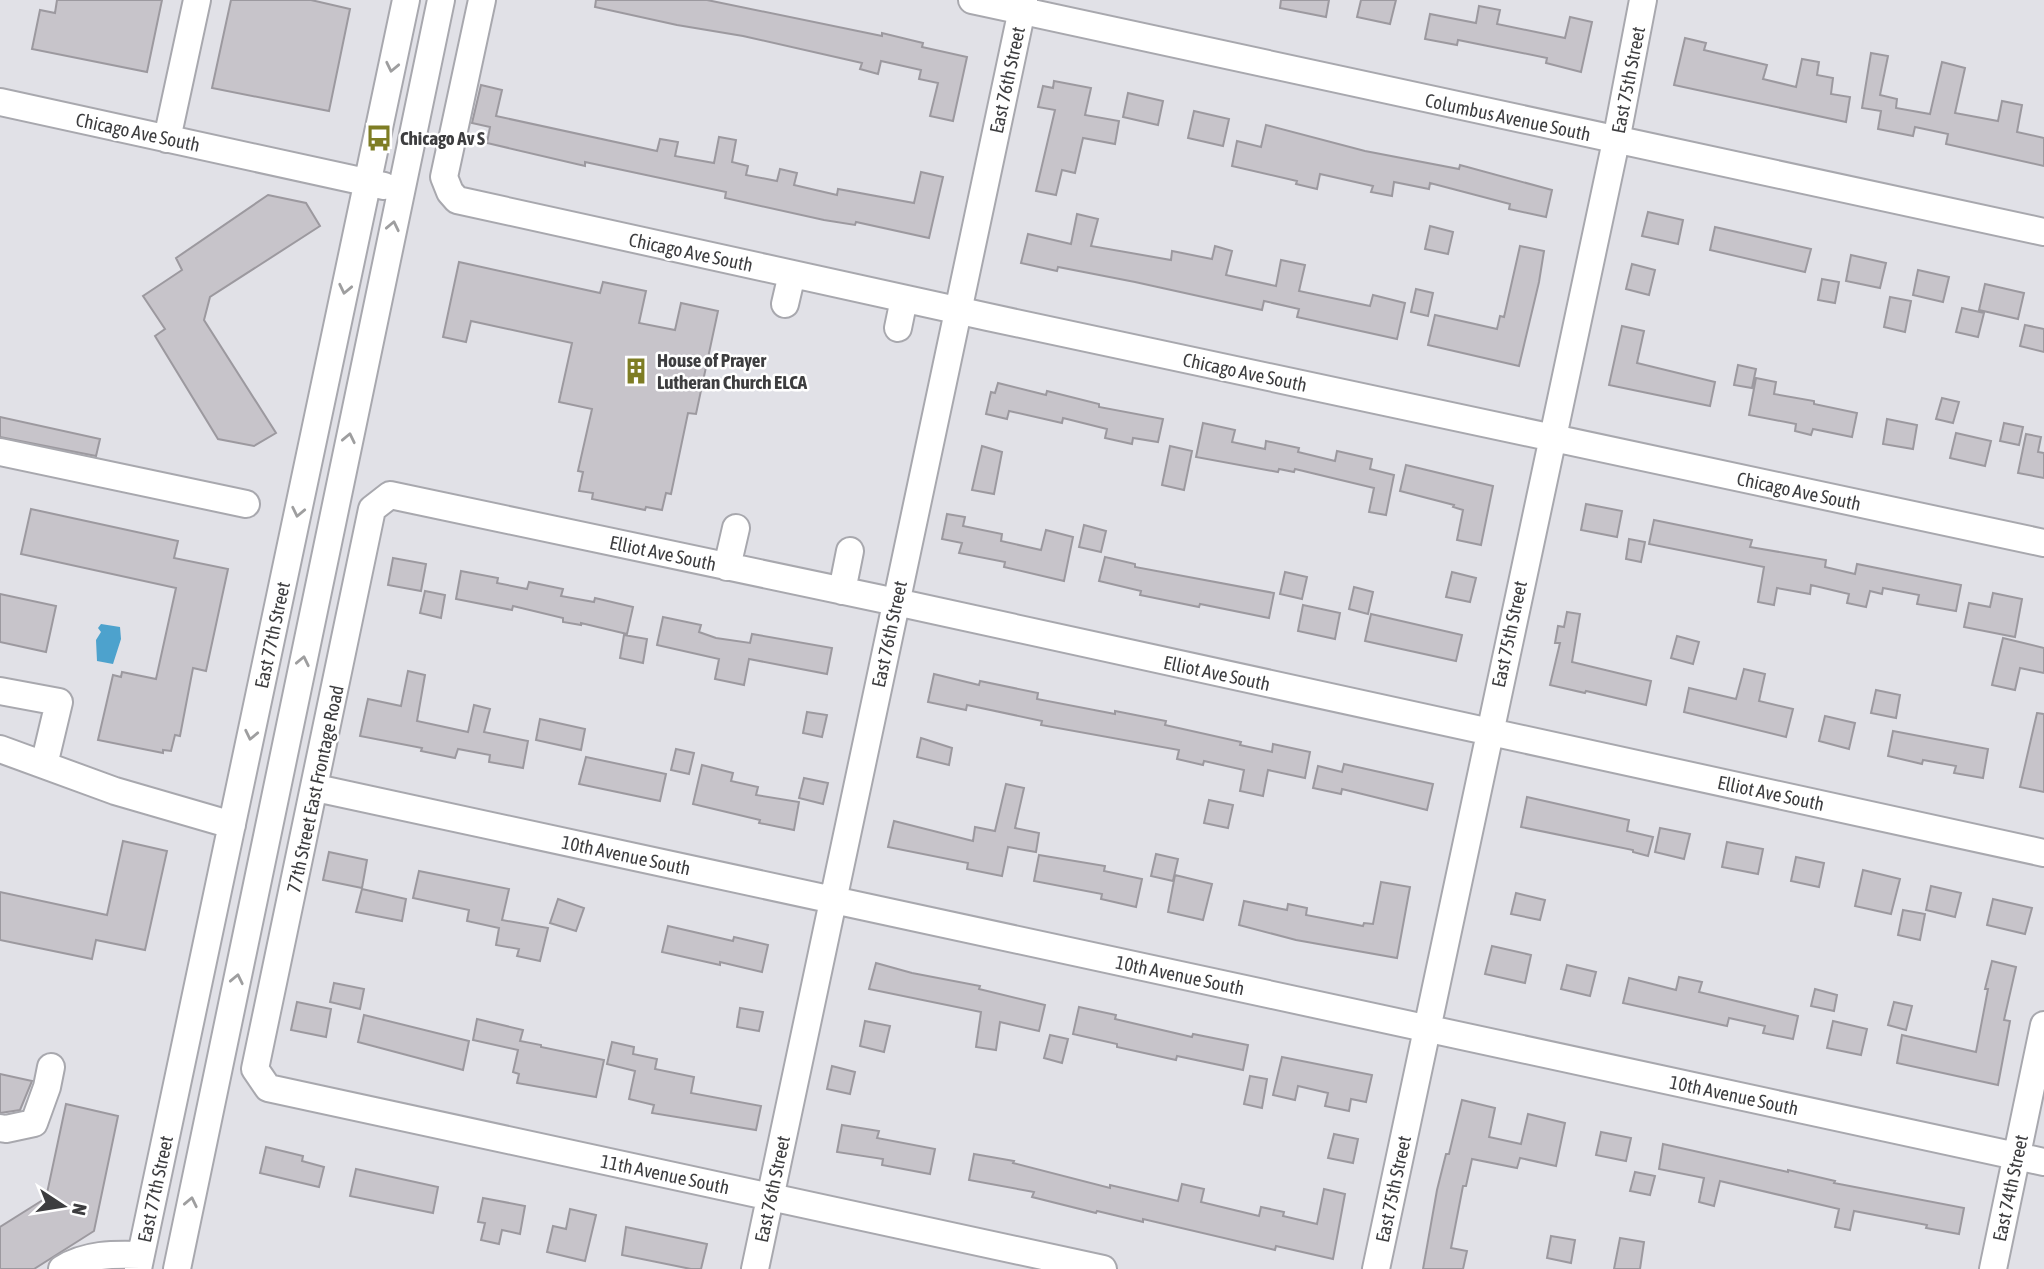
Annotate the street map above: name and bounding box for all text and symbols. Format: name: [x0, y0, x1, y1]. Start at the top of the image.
street label: East 76th Street: [985, 25, 1029, 135]
street label: East 75th Street: [1607, 25, 1649, 135]
one-way arrow: [385, 61, 400, 73]
street label: Columbus Avenue South: [1423, 89, 1593, 145]
street label: Chicago Ave South: [74, 108, 202, 156]
bus stop icon: Chicago Av S: [364, 123, 394, 153]
place label: Chicago Av S: [400, 127, 485, 149]
one-way arrow: [384, 220, 399, 232]
street label: Chicago Ave South: [627, 228, 755, 276]
one-way arrow: [339, 283, 354, 295]
street label: Chicago Ave South: [1181, 348, 1309, 396]
place label: House of Prayer Lutheran Church ELCA: [657, 349, 808, 393]
building icon: House of Prayer Lutheran Church ELCA: [621, 356, 651, 386]
one-way arrow: [340, 432, 355, 444]
street label: Chicago Ave South: [1735, 467, 1863, 515]
one-way arrow: [292, 506, 307, 518]
street label: Elliot Ave South: [608, 531, 718, 575]
street label: East 76th Street: [867, 579, 911, 689]
street label: East 75th Street: [1487, 579, 1531, 689]
street label: East 77th Street: [250, 580, 294, 690]
street label: Elliot Ave South: [1162, 651, 1272, 695]
one-way arrow: [294, 655, 309, 667]
street label: 77th Street East Frontage Road: [282, 683, 348, 895]
one-way arrow: [245, 729, 259, 741]
street label: Elliot Ave South: [1716, 771, 1826, 815]
street label: 10th Avenue South: [560, 831, 692, 879]
street label: 10th Avenue South: [1114, 951, 1246, 999]
one-way arrow: [229, 973, 244, 985]
street label: 10th Avenue South: [1668, 1071, 1800, 1119]
street label: East 74th Street: [1988, 1133, 2032, 1243]
street label: East 77th Street: [133, 1134, 177, 1244]
street label: East 76th Street: [750, 1134, 794, 1244]
street label: East 75th Street: [1371, 1134, 1415, 1244]
street label: 11th Avenue South: [599, 1150, 731, 1198]
north arrow: [28, 1171, 98, 1241]
one-way arrow: [183, 1196, 198, 1208]
text: N: [68, 1202, 92, 1217]

